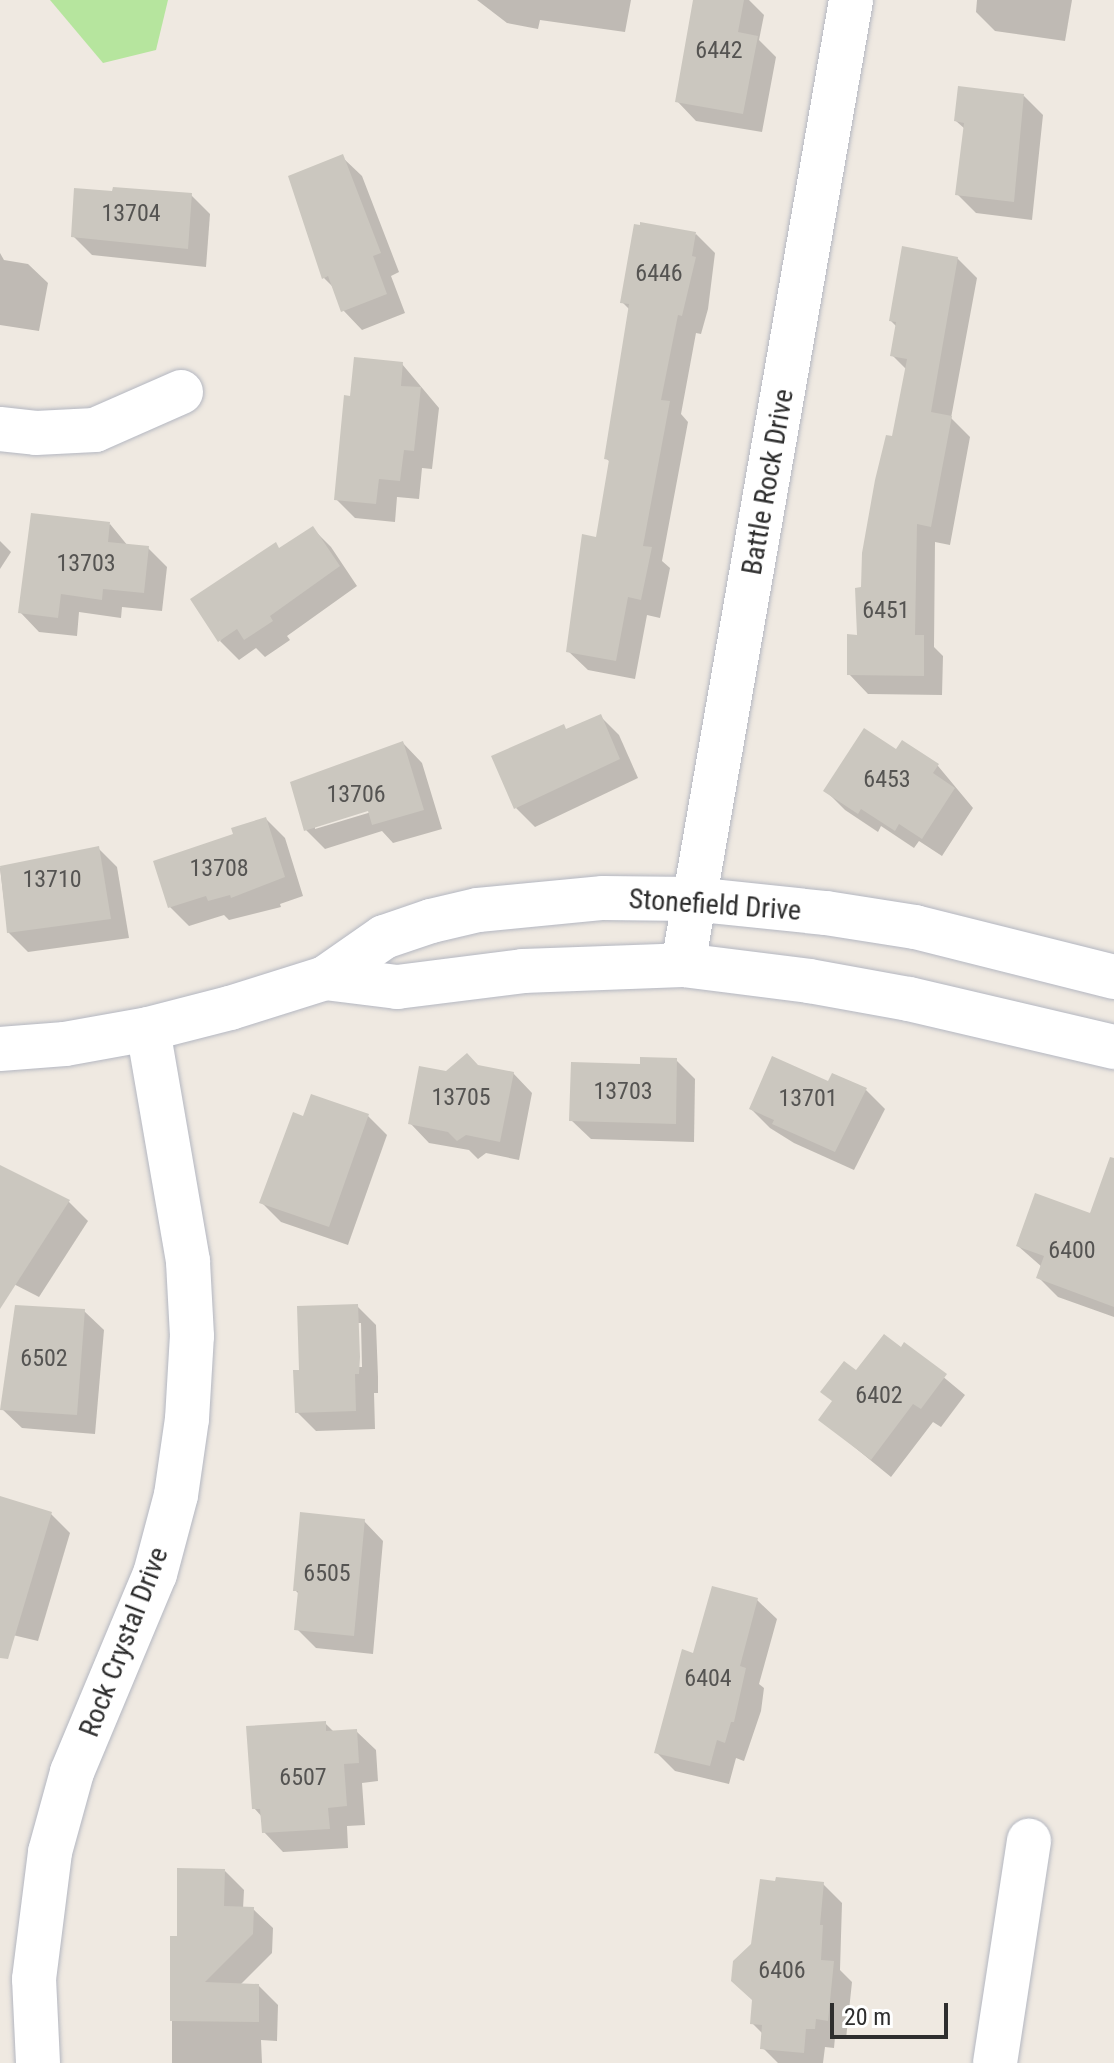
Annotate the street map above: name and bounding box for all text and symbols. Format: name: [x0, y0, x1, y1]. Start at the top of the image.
house number: 6442: [695, 37, 743, 65]
house number: 13704: [101, 200, 161, 228]
house number: 6446: [635, 260, 683, 288]
street label: Battle Rock Drive: [735, 387, 801, 577]
house number: 13703: [56, 550, 116, 578]
house number: 6451: [862, 597, 910, 625]
house number: 6453: [863, 766, 911, 794]
house number: 13706: [326, 781, 386, 809]
house number: 13708: [189, 855, 249, 883]
house number: 13710: [22, 866, 82, 894]
street label: Stonefield Drive: [628, 882, 802, 928]
house number: 13703: [593, 1078, 653, 1106]
house number: 13705: [431, 1084, 491, 1112]
house number: 13701: [778, 1085, 838, 1113]
house number: 6400: [1048, 1237, 1096, 1265]
house number: 6502: [20, 1345, 68, 1373]
house number: 6402: [855, 1382, 903, 1410]
street label: Rock Crystal Drive: [72, 1542, 176, 1742]
house number: 6505: [303, 1560, 351, 1588]
house number: 6404: [684, 1665, 732, 1693]
house number: 6507: [279, 1764, 327, 1792]
house number: 6406: [758, 1957, 806, 1985]
scale bar: [834, 1987, 952, 2037]
text: 20 m: [844, 2003, 891, 2031]

